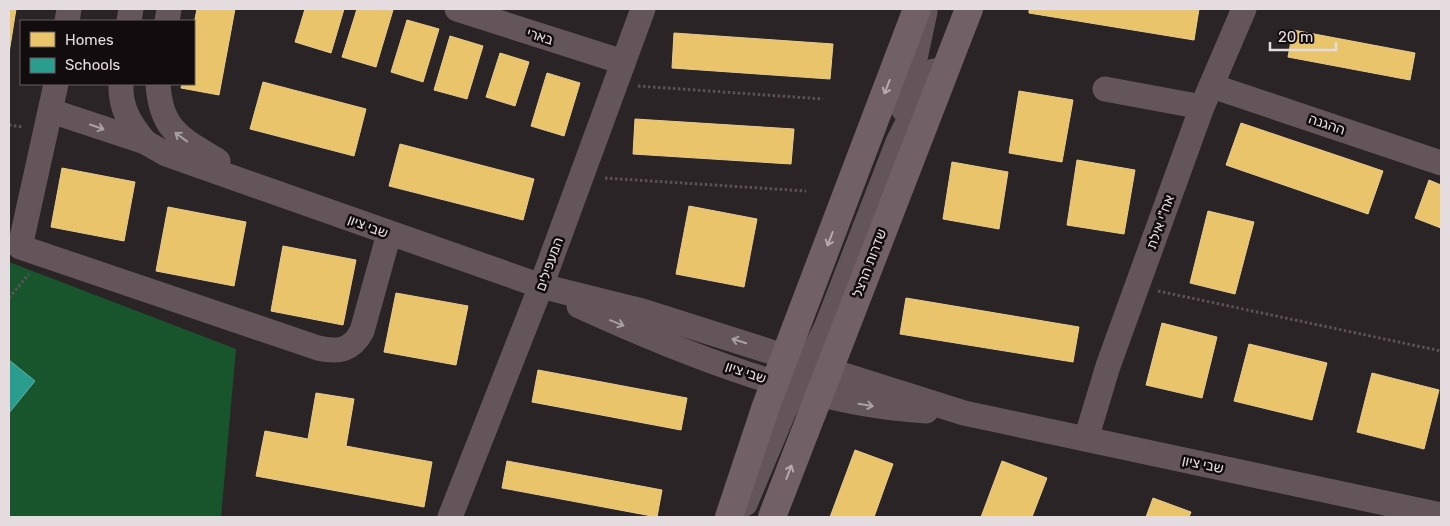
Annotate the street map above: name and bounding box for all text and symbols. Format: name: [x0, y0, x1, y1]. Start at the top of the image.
legend: [20, 20, 195, 85]
scale bar: [1270, 20, 1336, 52]
street label: בארי: [525, 24, 556, 49]
text: 20 m: [1278, 28, 1313, 46]
text: Homes: [65, 31, 114, 49]
text: Schools: [65, 56, 121, 74]
one-way arrow: [882, 79, 892, 94]
street label: ההגנה: [1306, 110, 1348, 139]
one-way arrow: [88, 123, 104, 133]
one-way arrow: [174, 132, 188, 142]
street label: אח"י אילת: [1143, 193, 1178, 252]
street label: שבי ציון: [345, 211, 390, 242]
street label: שדרות הרצל: [849, 226, 890, 300]
one-way arrow: [825, 231, 834, 246]
street label: המעפילים: [532, 235, 567, 293]
one-way arrow: [608, 319, 624, 328]
one-way arrow: [731, 335, 747, 345]
street label: שבי ציון: [723, 358, 768, 387]
one-way arrow: [858, 400, 874, 410]
street label: שבי ציון: [1181, 452, 1225, 477]
one-way arrow: [785, 464, 794, 480]

